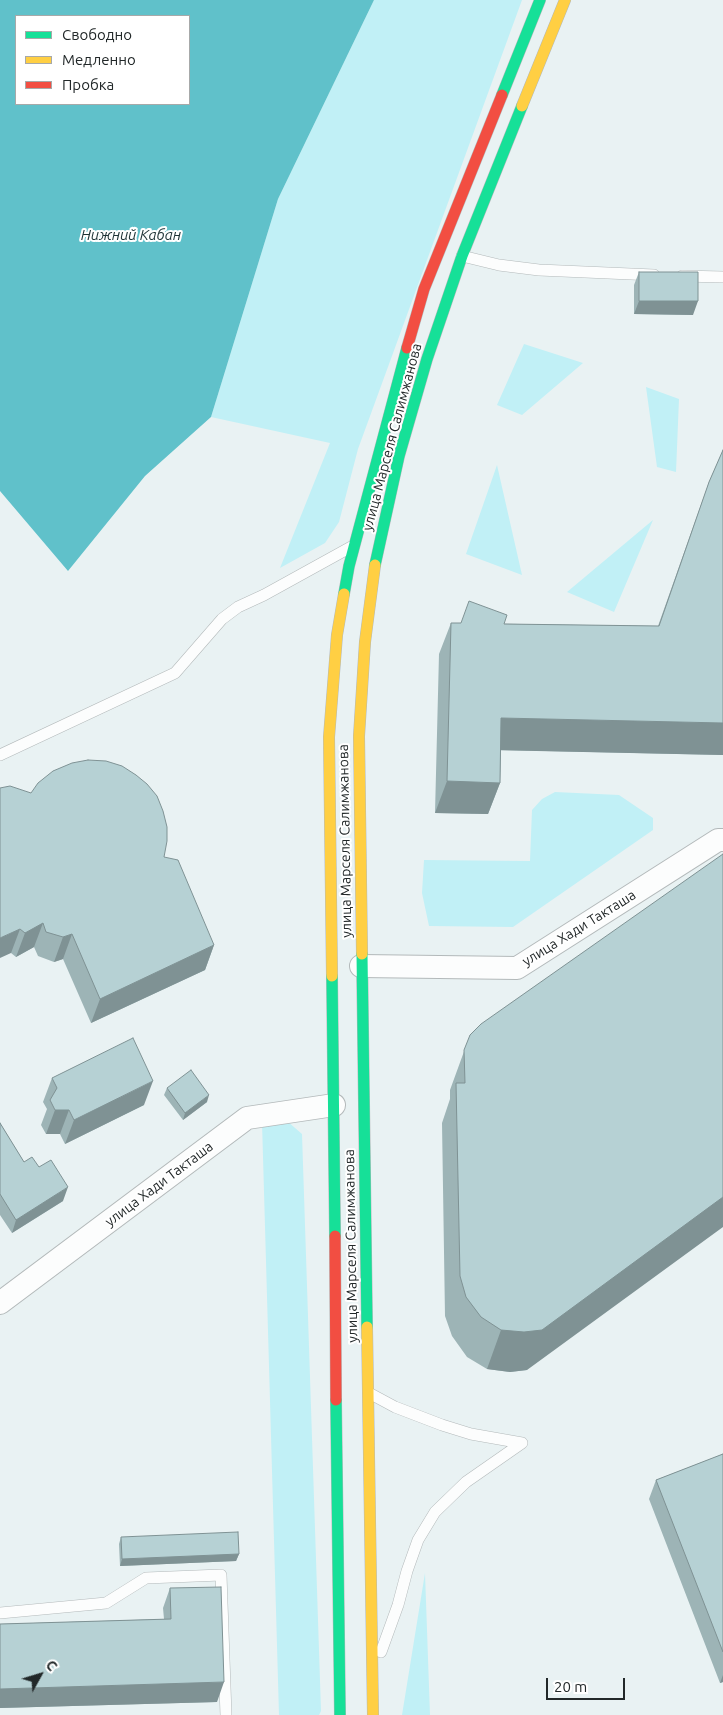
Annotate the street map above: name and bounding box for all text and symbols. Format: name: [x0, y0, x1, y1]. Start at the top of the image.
legend: [15, 15, 190, 105]
text: Свободно: [62, 26, 132, 43]
text: Медленно: [62, 51, 136, 68]
text: Пробка: [62, 76, 114, 93]
water label: Нижний Кабан: [81, 226, 181, 244]
street label: улица Марселя Салимжанова: [359, 341, 425, 533]
street label: улица Марселя Салимжанова: [335, 744, 355, 938]
street label: улица Хади Такташа: [519, 886, 639, 970]
street label: улица Хади Такташа: [102, 1138, 216, 1230]
street label: улица Марселя Салимжанова: [341, 1149, 361, 1343]
north arrow: [15, 1650, 65, 1700]
text: С: [43, 1657, 61, 1674]
scale bar: [548, 1668, 627, 1700]
text: 20 m: [554, 1678, 587, 1695]

